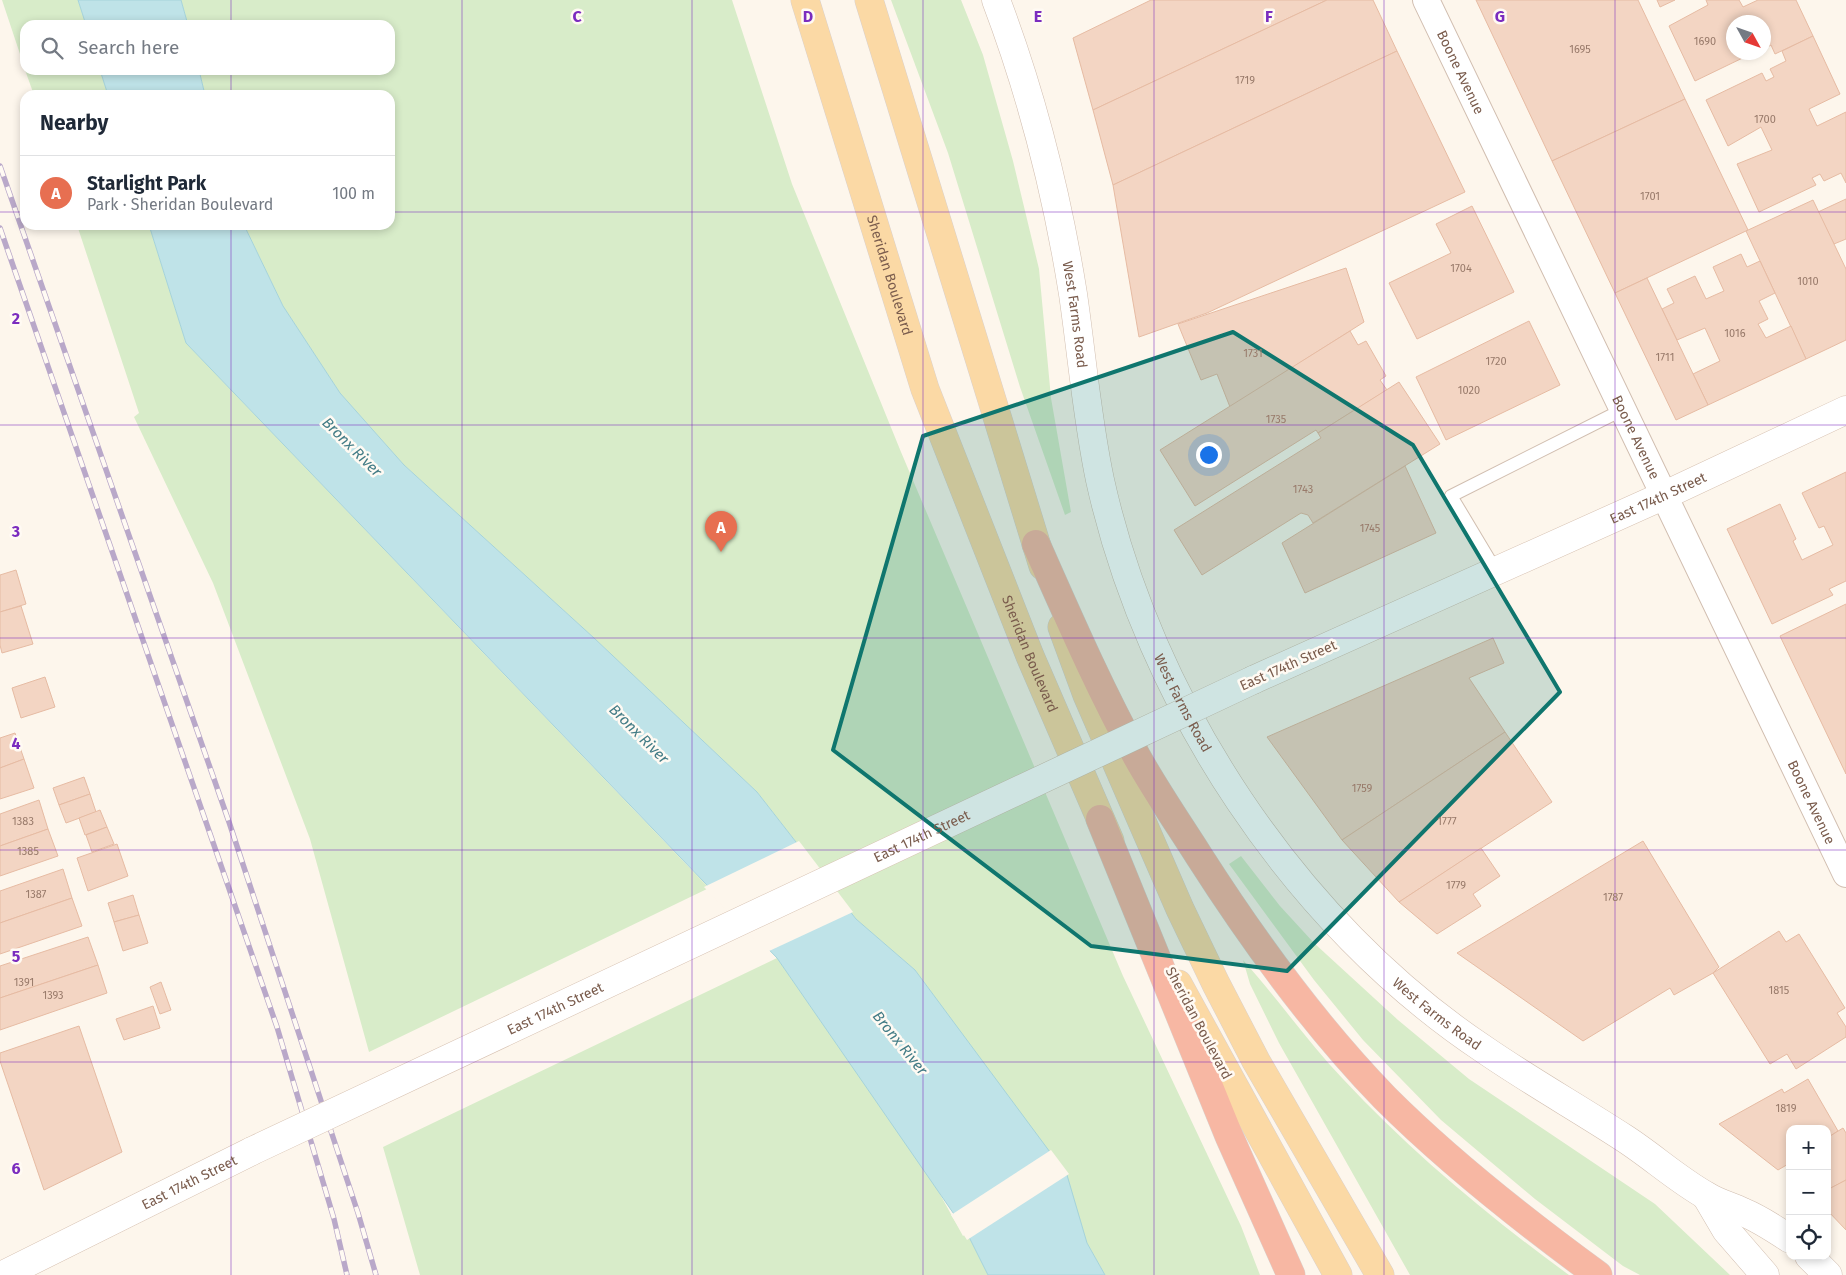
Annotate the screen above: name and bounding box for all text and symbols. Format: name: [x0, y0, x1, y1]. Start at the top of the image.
text: C: [572, 7, 582, 26]
text: D: [803, 7, 813, 26]
text: E: [1034, 7, 1042, 26]
text: F: [1265, 7, 1273, 26]
text: G: [1495, 7, 1505, 26]
north arrow: [1726, 15, 1771, 60]
search box: [20, 20, 395, 75]
street label: Boone Avenue: [1433, 28, 1488, 117]
icon: search: [38, 34, 66, 62]
house number: 1690: [1694, 35, 1716, 48]
text: Search here: [78, 36, 179, 59]
house number: 1695: [1569, 43, 1591, 56]
house number: 1719: [1235, 74, 1255, 87]
text: Nearby: [40, 110, 108, 136]
house number: 1700: [1754, 113, 1776, 126]
text: Starlight Park: [87, 172, 206, 195]
text: A: [51, 184, 61, 203]
text: 100 m: [332, 184, 375, 203]
house number: 1701: [1640, 190, 1660, 203]
text: Park · Sheridan Boulevard: [87, 195, 273, 214]
street label: Sheridan Boulevard: [863, 213, 916, 338]
street label: West Farms Road: [1059, 260, 1090, 369]
house number: 1704: [1450, 262, 1472, 275]
house number: 1010: [1797, 275, 1819, 288]
text: 2: [12, 309, 20, 328]
house number: 1016: [1724, 327, 1746, 340]
house number: 1731: [1243, 347, 1263, 360]
house number: 1711: [1656, 351, 1674, 364]
house number: 1720: [1485, 355, 1507, 368]
house number: 1020: [1458, 384, 1480, 397]
street label: Boone Avenue: [1608, 393, 1663, 482]
house number: 1735: [1266, 413, 1287, 426]
water label: Bronx River: [319, 414, 386, 481]
your location: [1196, 442, 1222, 468]
street label: East 174th Street: [1607, 468, 1710, 528]
house number: 1743: [1293, 483, 1313, 496]
pin: A: [705, 511, 737, 552]
text: 3: [11, 522, 20, 541]
house number: 1745: [1360, 522, 1381, 535]
street label: Sheridan Boulevard: [998, 593, 1061, 715]
street label: East 174th Street: [1237, 636, 1340, 694]
street label: West Farms Road: [1150, 651, 1215, 755]
water label: Bronx River: [606, 701, 673, 768]
text: 4: [11, 734, 21, 753]
street label: Boone Avenue: [1784, 758, 1838, 847]
house number: 1759: [1352, 782, 1373, 795]
street label: East 174th Street: [871, 806, 973, 866]
house number: 1383: [12, 815, 34, 828]
house number: 1777: [1437, 815, 1457, 828]
house number: 1385: [17, 845, 39, 858]
house number: 1779: [1446, 879, 1466, 892]
house number: 1387: [25, 888, 47, 901]
house number: 1787: [1603, 891, 1623, 904]
text: 5: [12, 947, 21, 966]
street label: Sheridan Boulevard: [1162, 964, 1235, 1082]
street label: West Farms Road: [1389, 974, 1484, 1054]
house number: 1391: [14, 976, 34, 989]
street label: East 174th Street: [505, 979, 607, 1039]
house number: 1815: [1769, 984, 1790, 997]
house number: 1393: [42, 989, 64, 1002]
water label: Bronx River: [869, 1008, 932, 1079]
house number: 1819: [1775, 1102, 1797, 1115]
map controls: [1786, 1125, 1831, 1260]
button: +: [1786, 1125, 1831, 1170]
street label: East 174th Street: [139, 1151, 241, 1214]
text: 6: [11, 1159, 21, 1178]
button: −: [1786, 1170, 1831, 1215]
button: locate: [1786, 1215, 1831, 1260]

